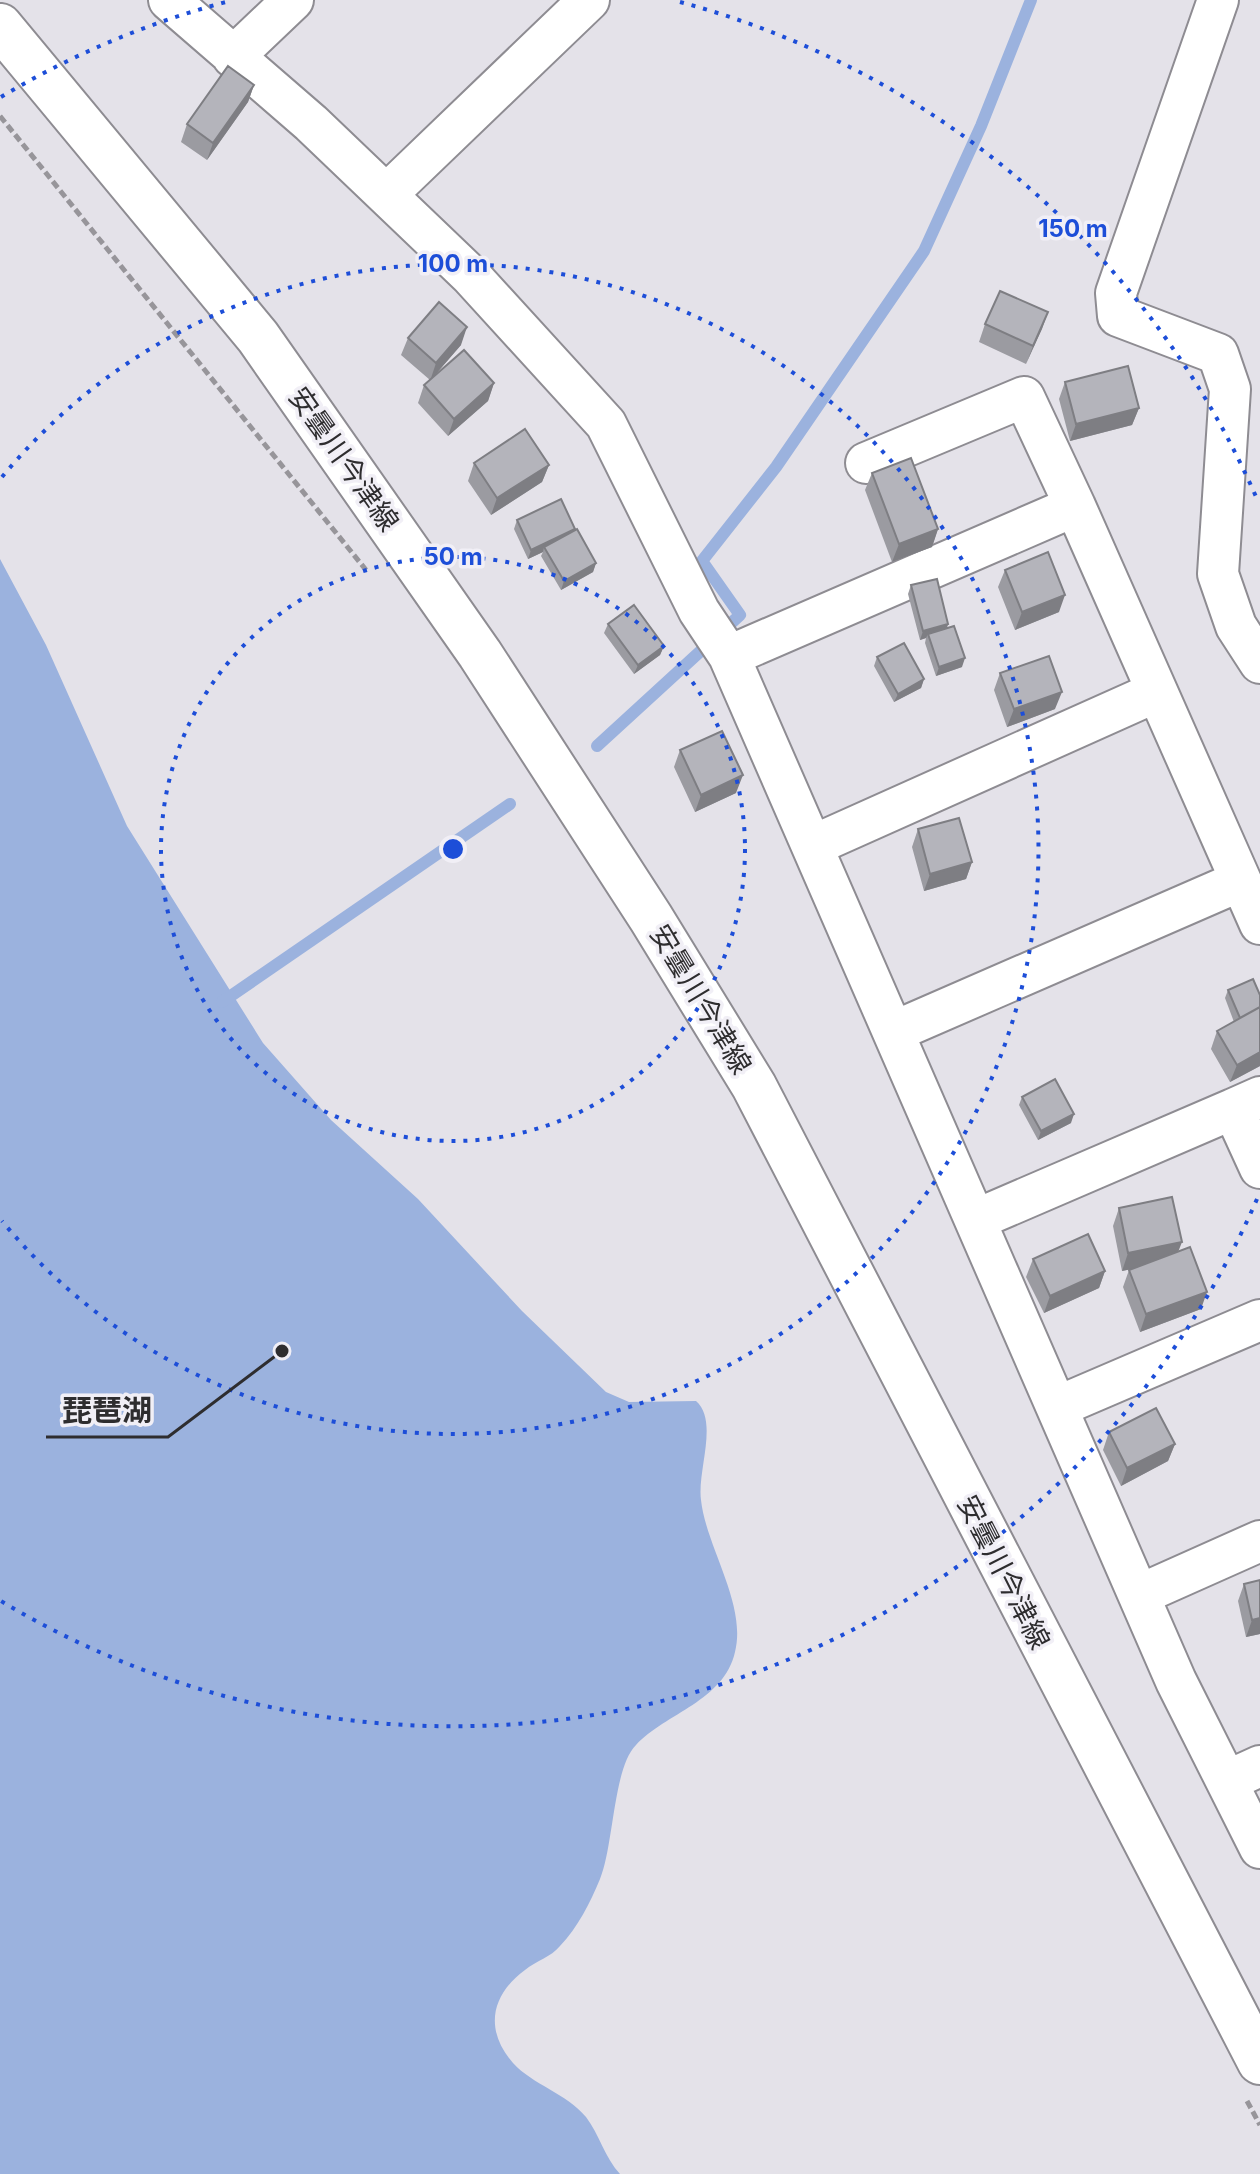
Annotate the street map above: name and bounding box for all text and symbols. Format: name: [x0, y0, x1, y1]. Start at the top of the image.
text: 150 m: [1038, 214, 1108, 243]
text: 100 m: [418, 249, 488, 278]
street label: 安曇川今津線: [282, 380, 406, 538]
text: 50 m: [423, 542, 483, 571]
centre of rings: [439, 835, 467, 863]
street label: 安曇川今津線: [643, 918, 759, 1080]
callout: 琵琶湖: [46, 1383, 168, 1437]
text: 琵琶湖: [62, 1392, 152, 1428]
street label: 安曇川今津線: [951, 1489, 1057, 1655]

